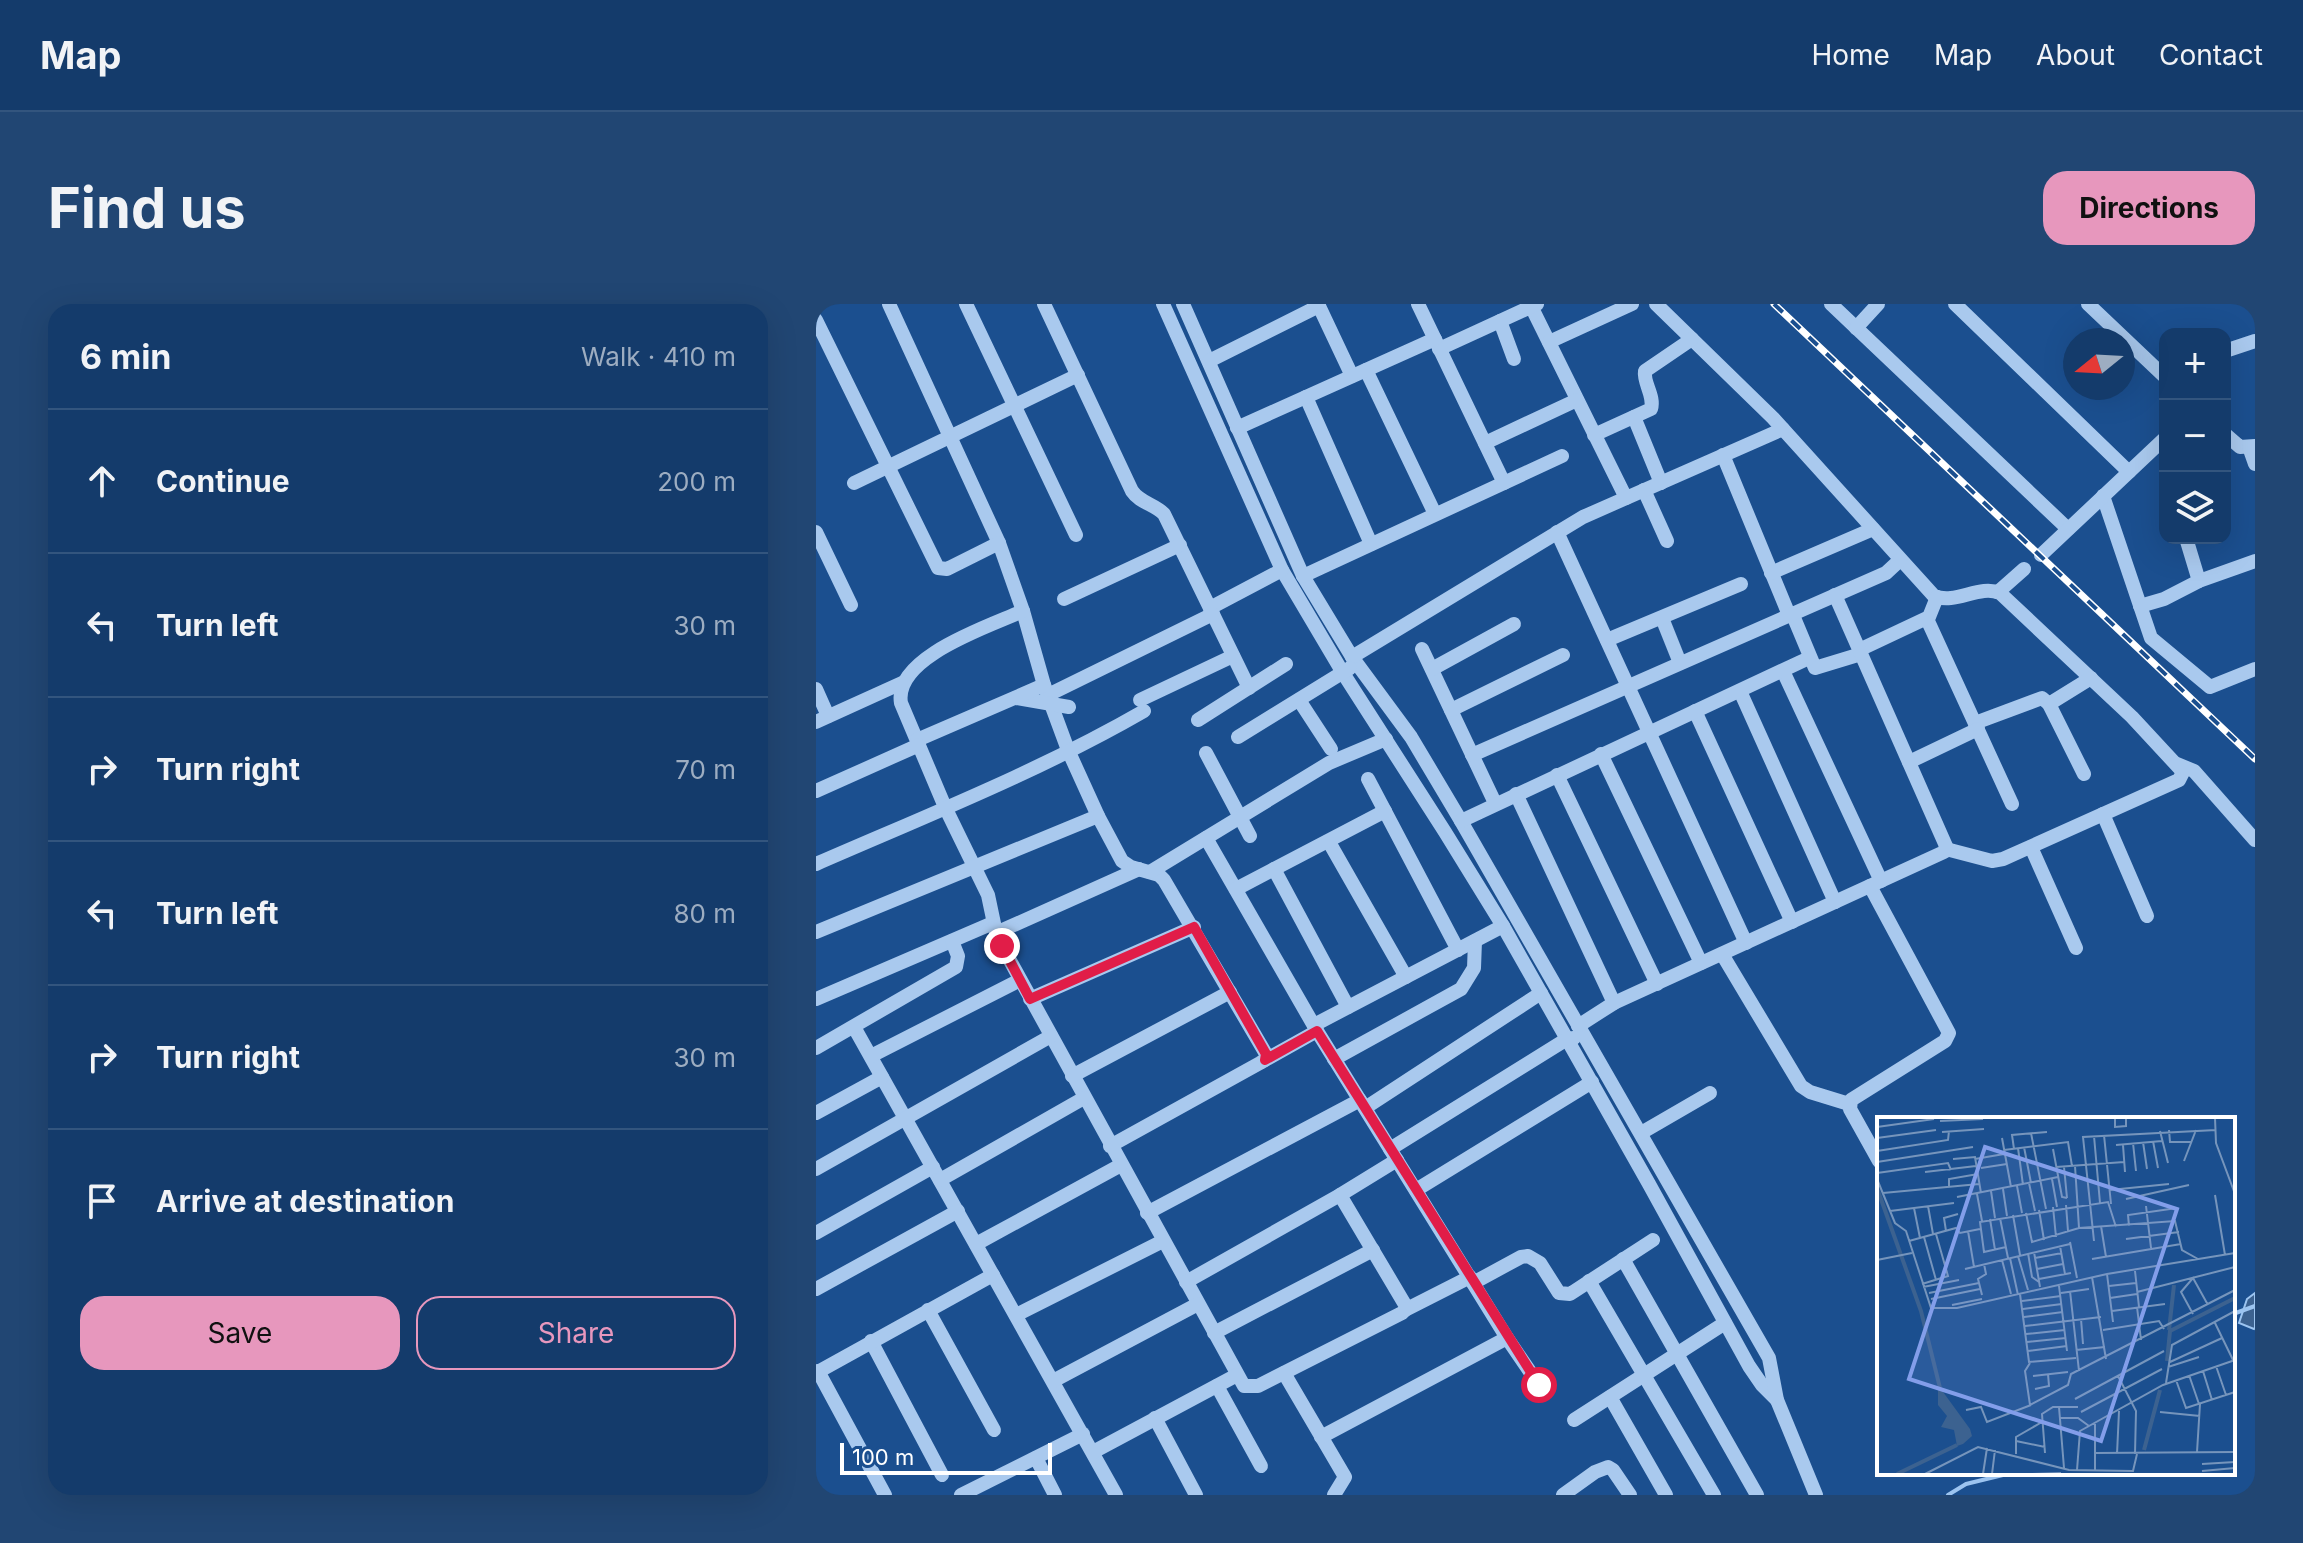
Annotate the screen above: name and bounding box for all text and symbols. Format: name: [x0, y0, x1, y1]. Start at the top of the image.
text: Map: [40, 32, 121, 78]
text: Home: [1811, 38, 1890, 72]
text: Map: [1934, 38, 1992, 72]
text: About: [2036, 38, 2115, 72]
text: Contact: [2159, 38, 2263, 72]
button: Directions: [2043, 171, 2255, 245]
text: Find us: [48, 174, 246, 242]
north arrow: [2063, 328, 2135, 400]
map controls: [2159, 328, 2231, 544]
button: +: [2159, 328, 2231, 400]
text: 6 min: [80, 336, 172, 377]
text: Walk · 410 m: [581, 341, 736, 372]
button: −: [2159, 400, 2231, 472]
icon: ahead: [80, 459, 124, 503]
text: Continue: [156, 463, 290, 499]
text: 200 m: [657, 466, 736, 497]
button: layers: [2159, 472, 2231, 544]
icon: left: [80, 603, 124, 647]
text: Turn left: [156, 607, 278, 643]
text: 30 m: [673, 610, 736, 641]
icon: right: [80, 747, 124, 791]
text: Turn right: [156, 751, 300, 787]
text: 70 m: [675, 754, 736, 785]
icon: left: [80, 891, 124, 935]
text: Turn left: [156, 895, 278, 931]
text: 80 m: [673, 898, 736, 929]
route end: [984, 928, 1020, 964]
icon: right: [80, 1035, 124, 1079]
text: Turn right: [156, 1039, 300, 1075]
text: 30 m: [673, 1042, 736, 1073]
inset map: [1877, 1117, 2235, 1475]
icon: arrive: [80, 1179, 124, 1223]
text: Arrive at destination: [156, 1183, 454, 1219]
button: Save: [80, 1296, 400, 1370]
button: Share: [416, 1296, 736, 1370]
route start: [1521, 1367, 1557, 1403]
scale bar: [840, 1439, 1052, 1475]
text: 100 m: [852, 1444, 914, 1470]

